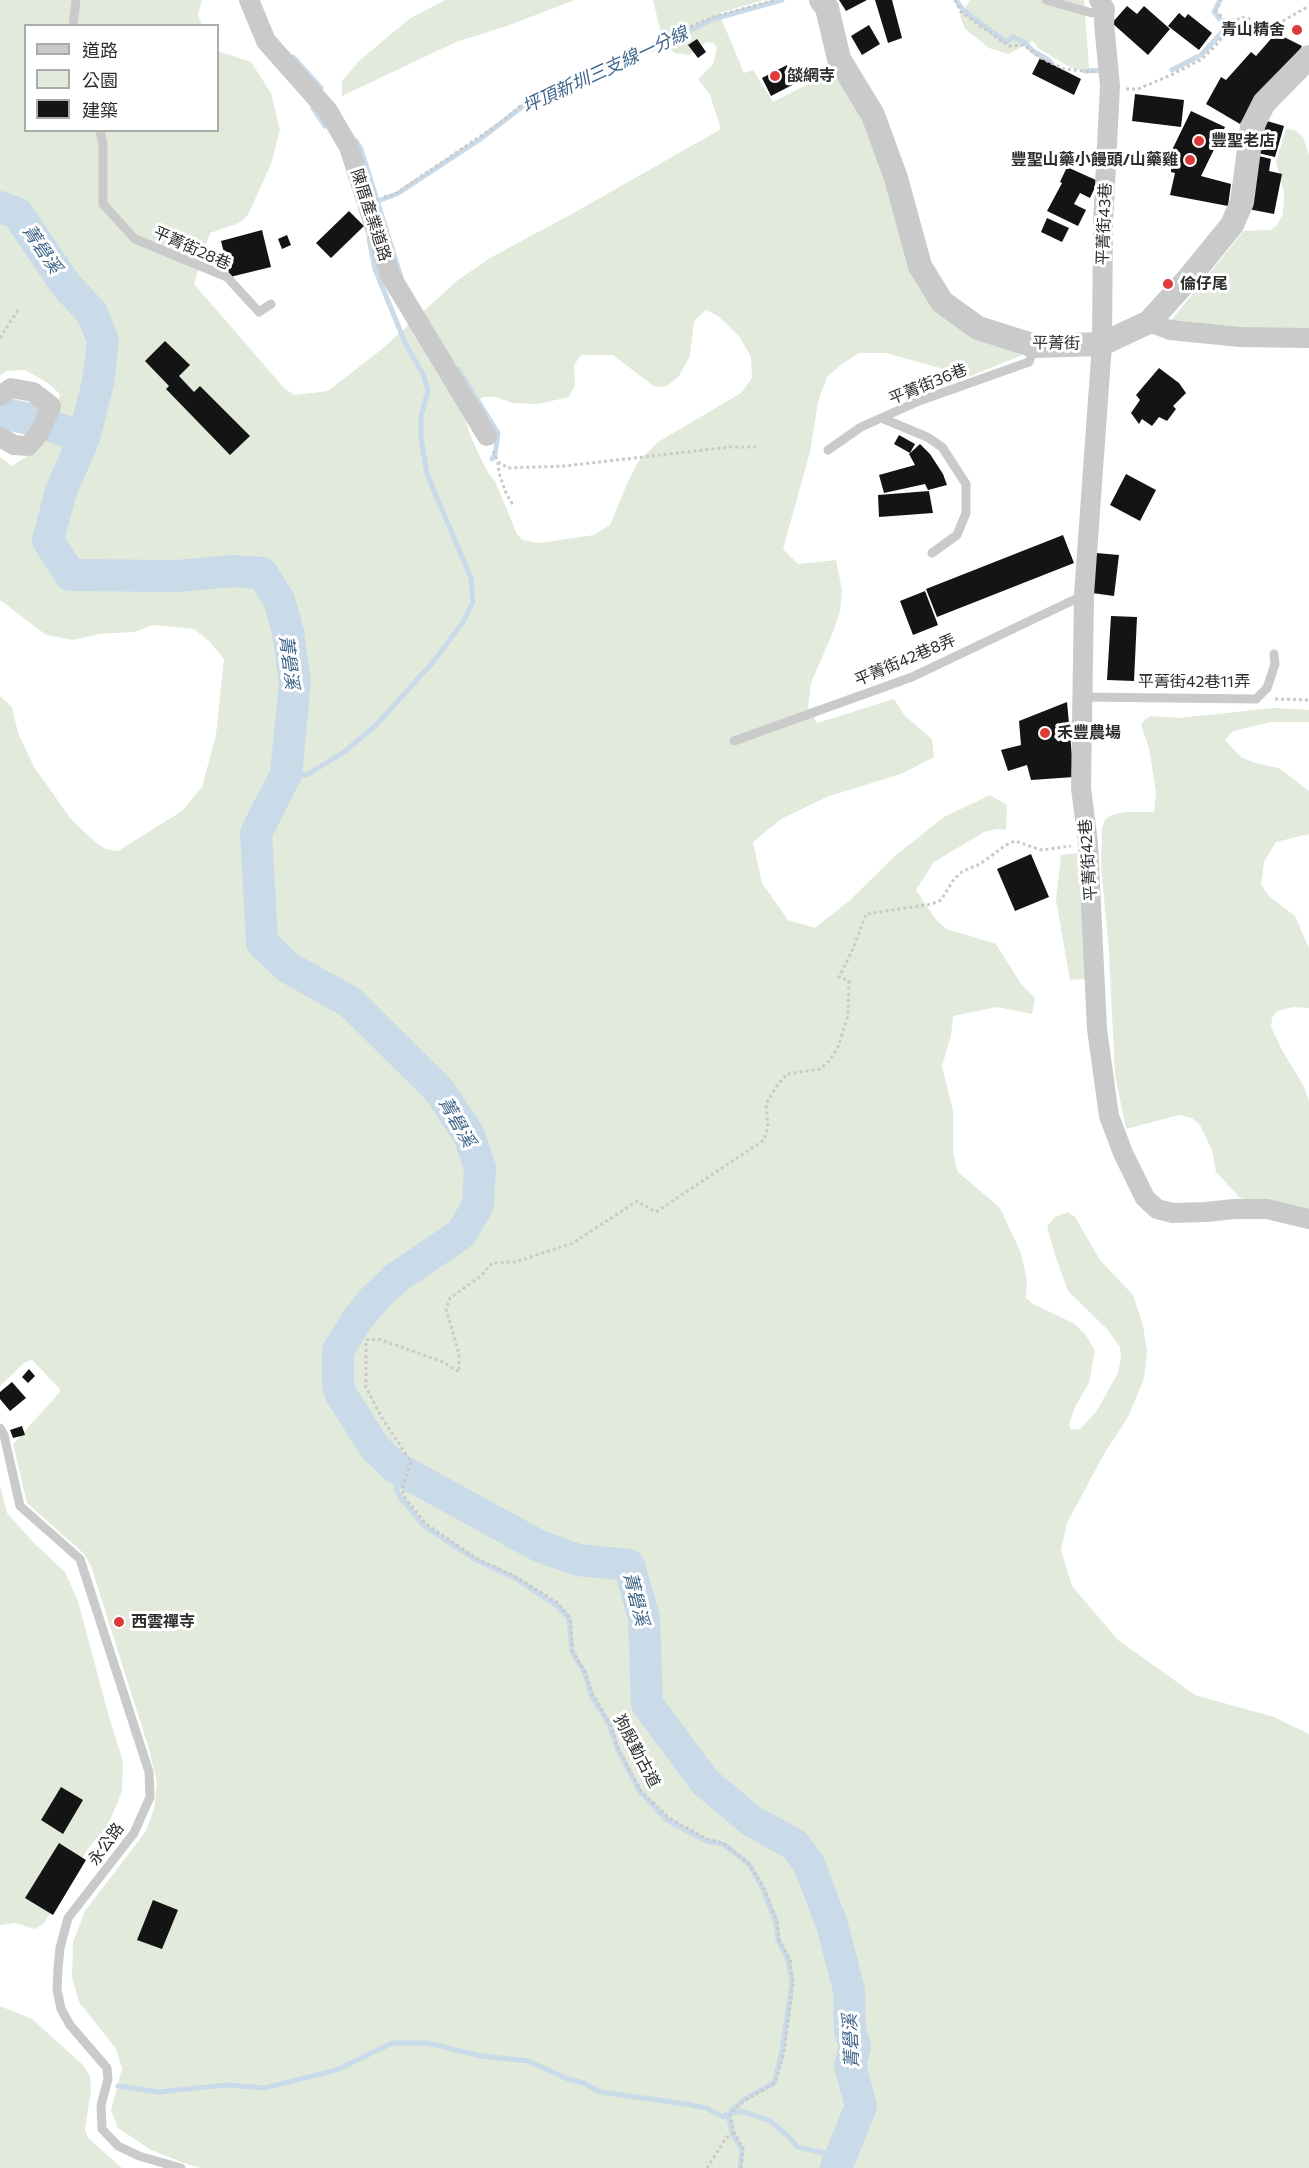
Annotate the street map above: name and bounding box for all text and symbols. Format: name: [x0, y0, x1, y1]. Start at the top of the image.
place label: 青山精舍: [1221, 20, 1285, 40]
water label: 坪頂新圳三支線一分線: [519, 22, 691, 118]
marker: 青山精舍: [1290, 23, 1304, 37]
legend: [24, 24, 219, 132]
text: 道路: [82, 39, 118, 61]
place label: 燄網寺: [787, 66, 835, 86]
text: 公園: [82, 69, 118, 91]
marker: 燄網寺: [768, 69, 782, 83]
text: 建築: [82, 99, 118, 121]
place label: 豐聖老店: [1211, 131, 1275, 151]
marker: 豐聖老店: [1192, 134, 1206, 148]
place label: 豐聖山藥小饅頭/山藥雞: [1011, 150, 1178, 170]
marker: 豐聖山藥小饅頭/山藥雞: [1183, 153, 1197, 167]
street label: 陳厝產業道路: [347, 166, 395, 264]
street label: 平菁街43巷: [1093, 182, 1115, 266]
water label: 菁礐溪: [18, 221, 66, 277]
street label: 平菁街28巷: [150, 222, 234, 274]
place label: 倫仔尾: [1180, 274, 1228, 294]
marker: 倫仔尾: [1161, 277, 1175, 291]
street label: 平菁街: [1032, 333, 1080, 353]
street label: 平菁街36巷: [886, 360, 970, 408]
street label: 平菁街42巷8弄: [852, 630, 958, 690]
water label: 菁礐溪: [275, 634, 303, 690]
street label: 平菁街42巷11弄: [1138, 672, 1250, 692]
place label: 禾豐農場: [1057, 723, 1121, 743]
marker: 禾豐農場: [1038, 726, 1052, 740]
street label: 平菁街42巷: [1076, 818, 1100, 902]
water label: 菁礐溪: [434, 1093, 480, 1151]
water label: 菁礐溪: [619, 1570, 653, 1628]
place label: 西雲禪寺: [131, 1612, 195, 1632]
marker: 西雲禪寺: [112, 1615, 126, 1629]
street label: 狗殷勤古道: [610, 1711, 664, 1791]
street label: 永公路: [84, 1819, 128, 1869]
water label: 菁礐溪: [839, 2013, 863, 2069]

